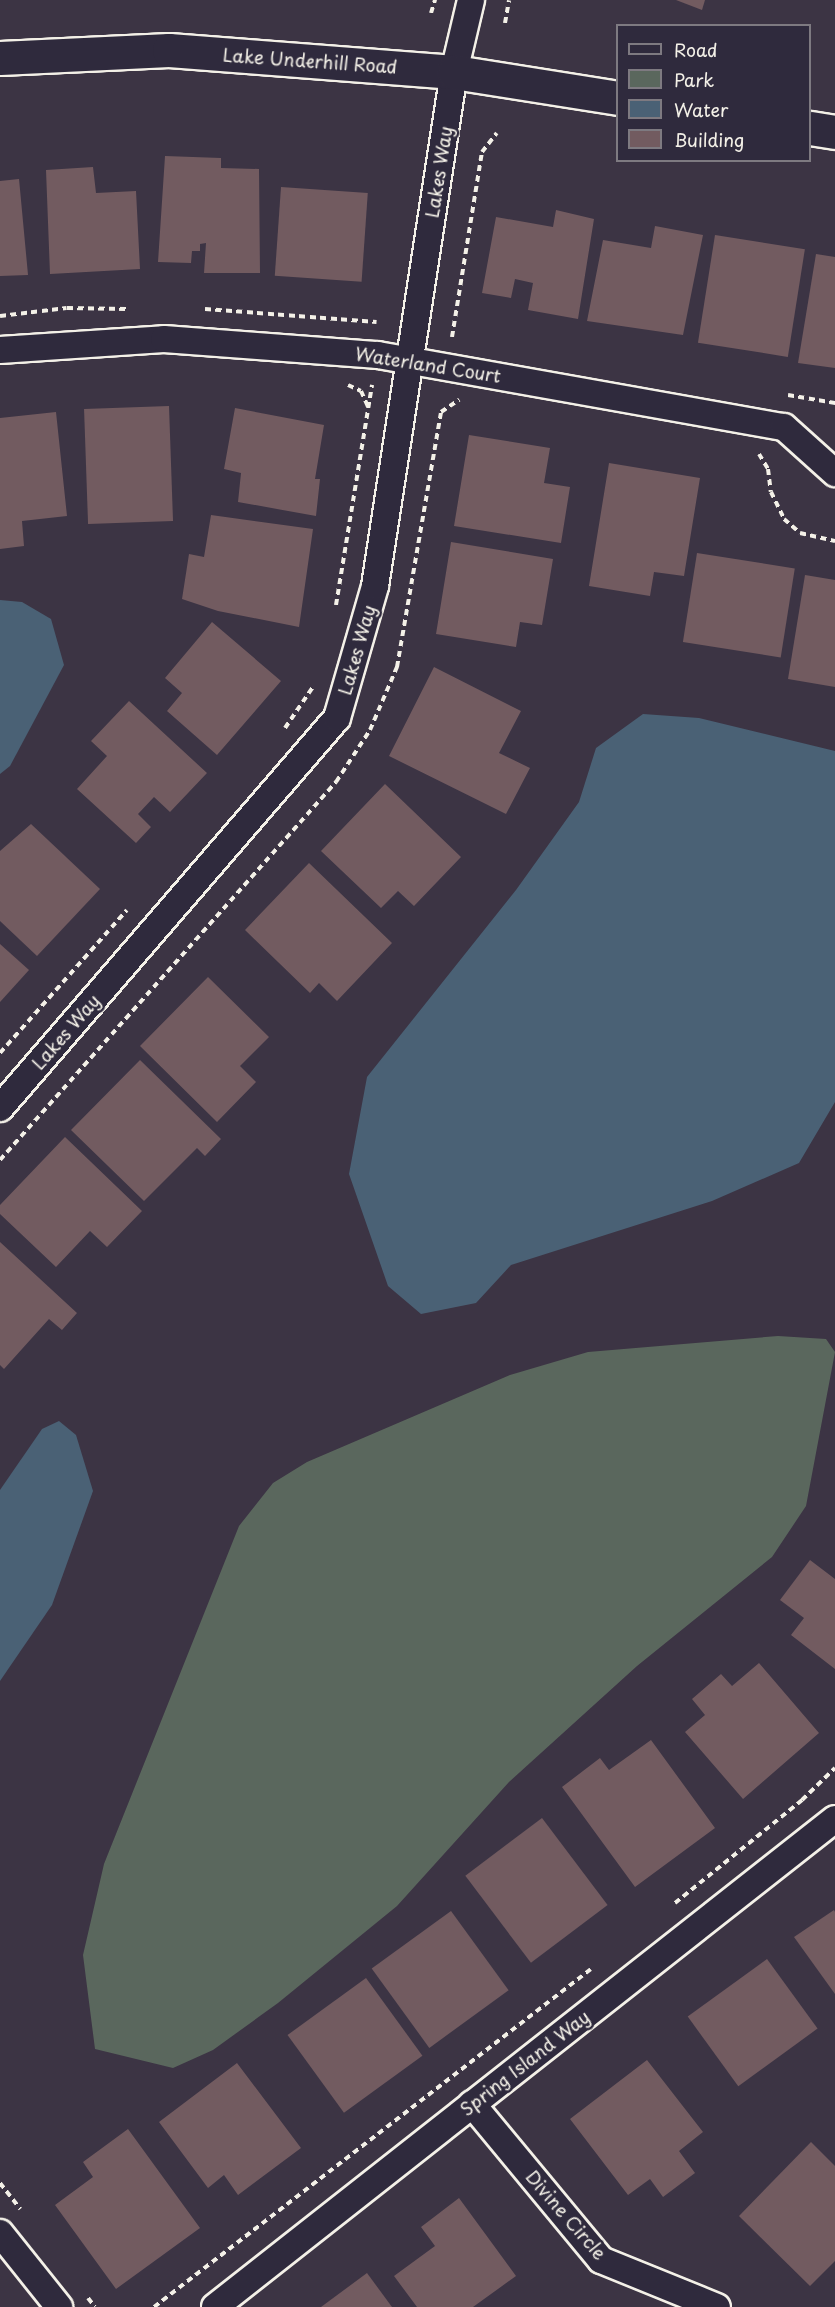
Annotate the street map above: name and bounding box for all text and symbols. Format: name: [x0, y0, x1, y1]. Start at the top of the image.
legend: [616, 24, 811, 162]
text: Road: [674, 36, 718, 63]
street label: Lake Underhill Road: [222, 44, 398, 78]
text: Park: [674, 66, 714, 93]
text: Water: [674, 96, 728, 123]
street label: Lakes Way: [421, 124, 457, 220]
text: Building: [674, 126, 744, 153]
street label: Waterland Court: [353, 343, 503, 387]
street label: Lakes Way: [334, 602, 380, 698]
street label: Lakes Way: [27, 989, 105, 1075]
street label: Spring Island Way: [456, 2006, 594, 2120]
street label: Divine Circle: [521, 2166, 611, 2264]

